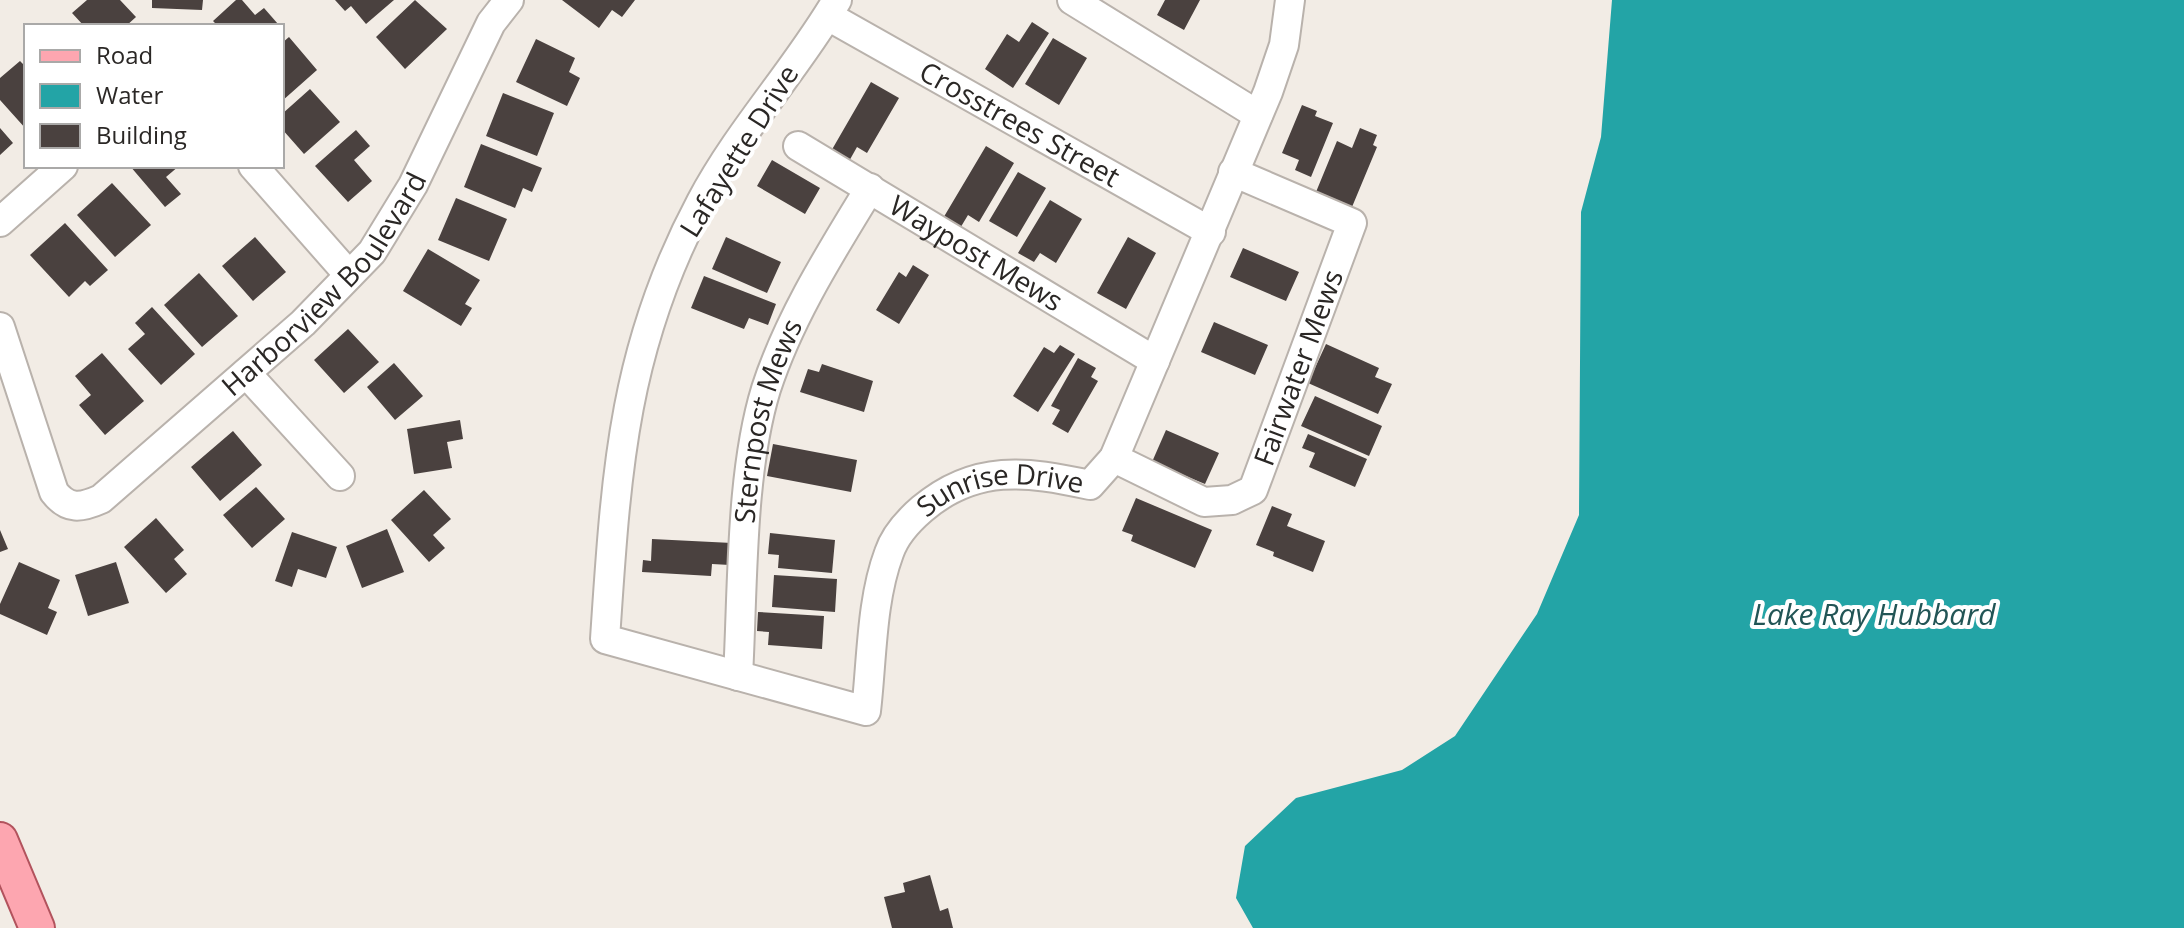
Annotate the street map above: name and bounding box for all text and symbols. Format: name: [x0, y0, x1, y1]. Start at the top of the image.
legend: [24, 24, 284, 168]
text: Road: [96, 38, 153, 71]
street label: Crosstrees Street: [913, 52, 1127, 195]
street label: Lafayette Drive: [670, 57, 806, 244]
text: Water: [96, 78, 164, 111]
text: Building: [96, 118, 187, 151]
street label: Harborview Boulevard: [213, 165, 434, 404]
street label: Waypost Mews: [883, 186, 1070, 319]
street label: Fairwater Mews: [1244, 264, 1351, 471]
street label: Sternpost Mews: [725, 312, 810, 525]
street label: Sunrise Drive: [908, 454, 1088, 524]
water label: Lake Ray Hubbard: [1753, 593, 1996, 634]

